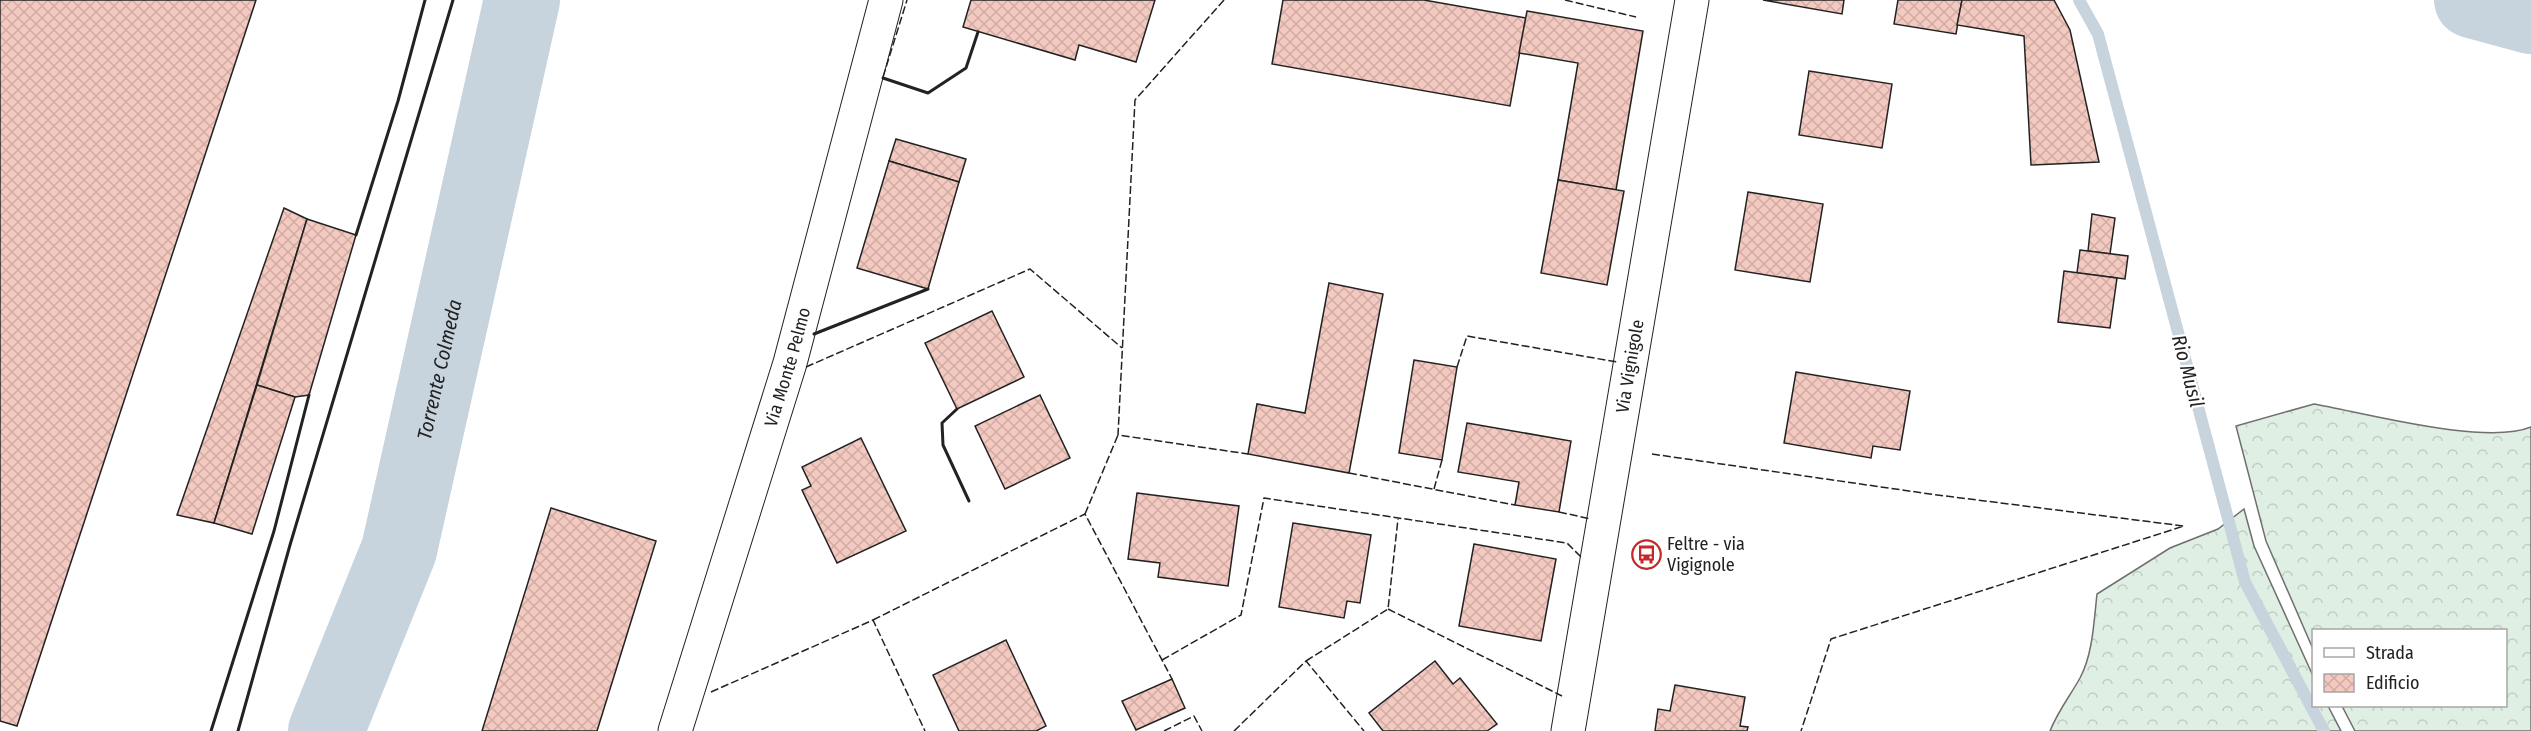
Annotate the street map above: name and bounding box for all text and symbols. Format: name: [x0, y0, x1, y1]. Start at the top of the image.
water label: Torrente Colmeda: [412, 297, 467, 442]
street label: Via Monte Pelmo: [760, 305, 815, 429]
street label: Via Vignigole: [1611, 318, 1649, 415]
water label: Rio Musil: [2167, 332, 2209, 410]
place label: Feltre - via Vigignole: [1667, 533, 1745, 576]
bus stop icon: Feltre - via Vigignole: [1630, 538, 1662, 570]
legend: [2312, 629, 2507, 707]
text: Strada: [2366, 642, 2414, 664]
text: Edificio: [2366, 672, 2419, 694]

